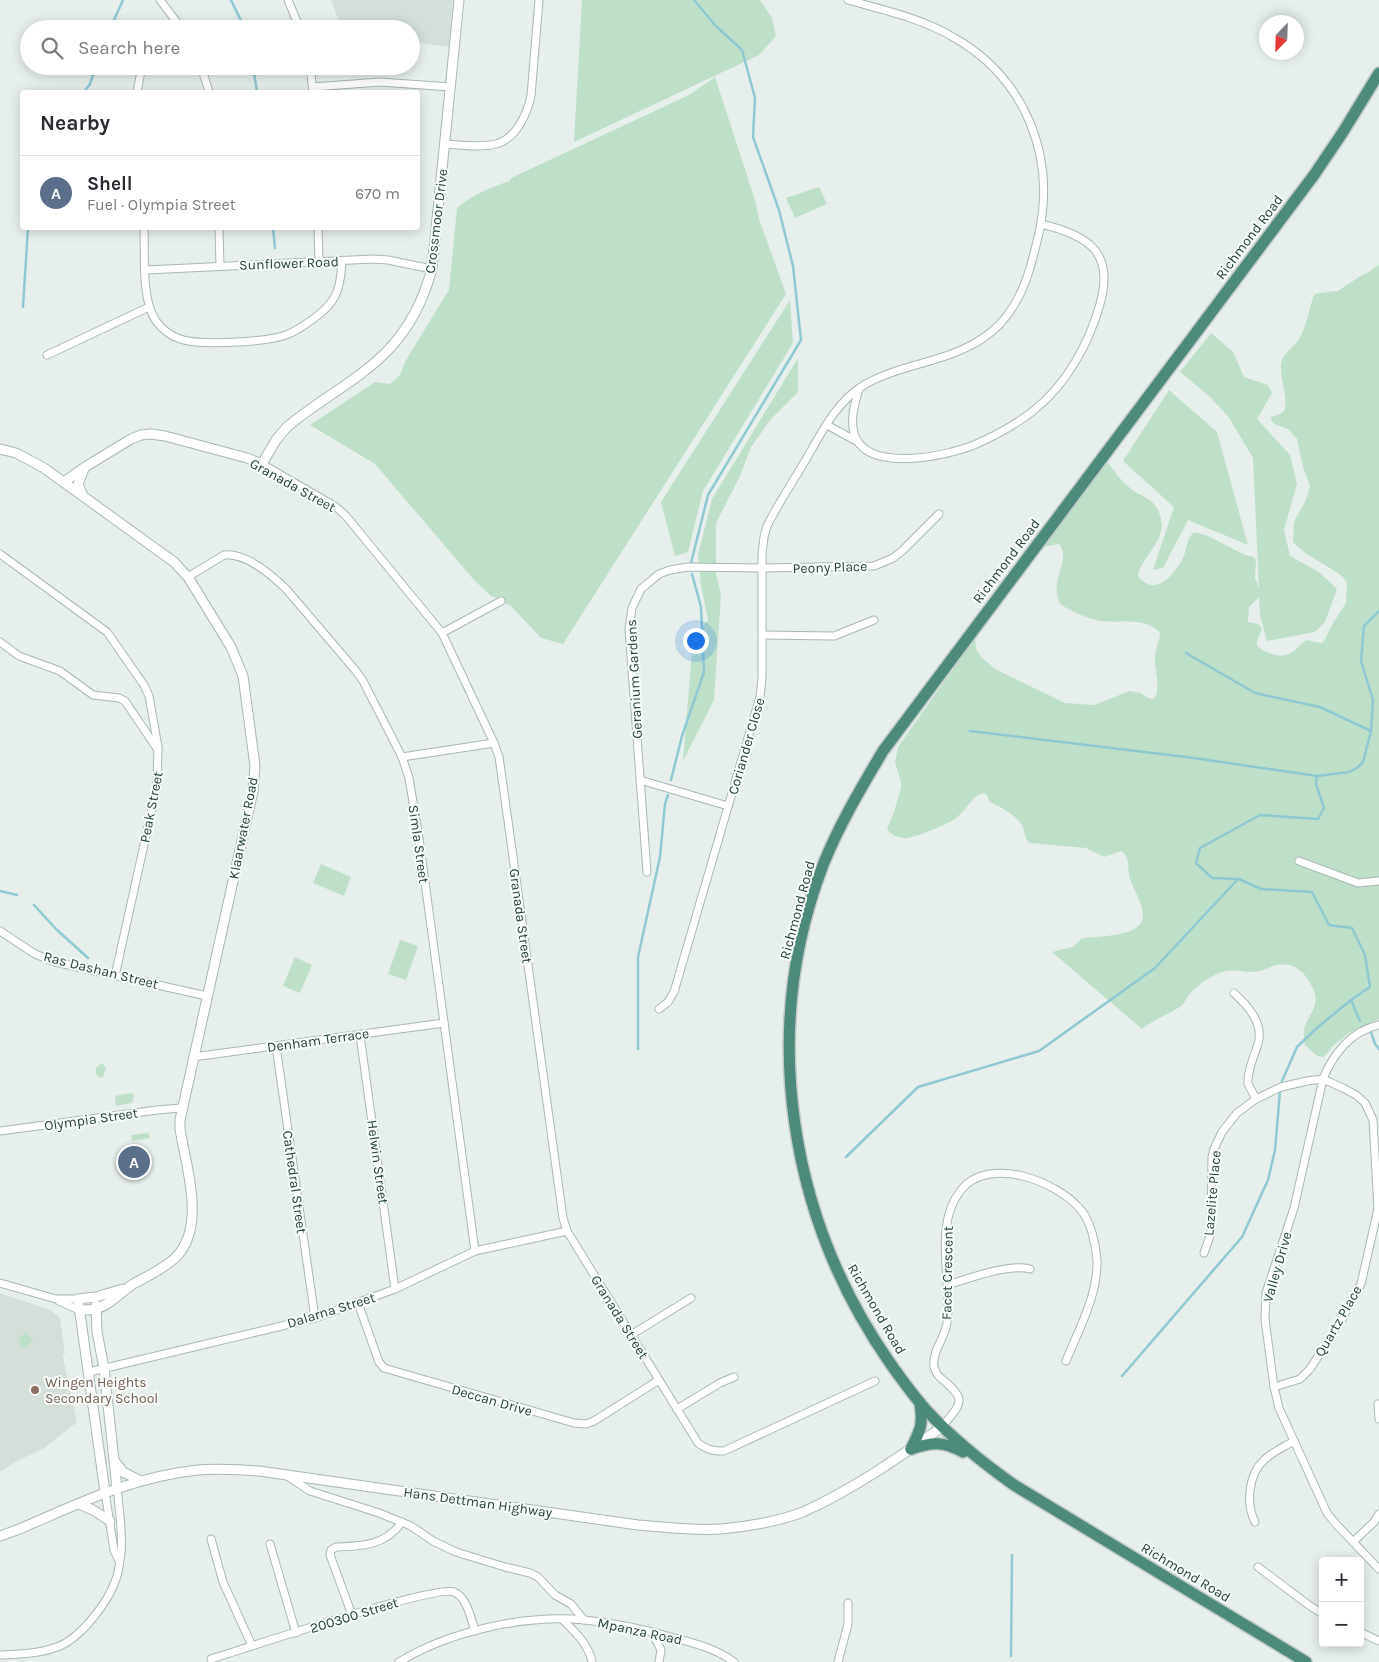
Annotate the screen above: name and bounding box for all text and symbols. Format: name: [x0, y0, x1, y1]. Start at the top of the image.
north arrow: [1259, 15, 1304, 60]
search box: [20, 20, 420, 75]
icon: search: [38, 34, 66, 62]
text: Search here: [78, 37, 180, 59]
text: Nearby: [40, 111, 110, 135]
street label: Crossmoor Drive: [422, 168, 451, 274]
text: Shell: [87, 173, 133, 195]
text: A: [51, 184, 61, 203]
text: 670 m: [355, 184, 400, 203]
street label: Richmond Road: [1212, 192, 1287, 283]
text: Fuel · Olympia Street: [87, 195, 236, 214]
street label: Sunflower Road: [239, 253, 339, 274]
street label: Granada Street: [247, 455, 339, 516]
street label: Richmond Road: [969, 516, 1044, 607]
street label: Peony Place: [792, 558, 868, 577]
street label: Geranium Gardens: [623, 619, 646, 739]
your location: [683, 628, 709, 654]
street label: Coriander Close: [725, 696, 768, 797]
street label: Peak Street: [136, 770, 167, 844]
street label: Klaarwater Road: [225, 776, 262, 881]
street label: Simla Street: [405, 804, 432, 884]
street label: Richmond Road: [776, 859, 819, 961]
street label: Granada Street: [505, 868, 536, 965]
street label: Ras Dashan Street: [42, 948, 160, 993]
street label: Denham Terrace: [266, 1025, 370, 1056]
street label: Olympia Street: [43, 1105, 139, 1134]
street label: Helwin Street: [363, 1119, 392, 1205]
street label: Cathedral Street: [279, 1129, 310, 1235]
pin: A: [118, 1143, 150, 1181]
street label: Lazelite Place: [1200, 1150, 1225, 1236]
street label: Facet Crescent: [938, 1226, 957, 1320]
street label: Valley Drive: [1259, 1230, 1296, 1304]
street label: Richmond Road: [844, 1261, 909, 1357]
street label: Granada Street: [587, 1272, 652, 1362]
street label: Quartz Place: [1311, 1283, 1366, 1360]
street label: Dalarna Street: [285, 1289, 377, 1332]
place label: Wingen Heights Secondary School: [45, 1374, 158, 1407]
street label: Deccan Drive: [450, 1381, 534, 1420]
marker: Wingen Heights Secondary School: [29, 1384, 41, 1396]
street label: Hans Dettman Highway: [402, 1484, 554, 1521]
street label: Richmond Road: [1138, 1539, 1234, 1606]
map controls: [1319, 1557, 1364, 1647]
button: +: [1319, 1557, 1364, 1602]
street label: 200300 Street: [308, 1594, 400, 1637]
button: −: [1319, 1602, 1364, 1647]
street label: Mpanza Road: [596, 1614, 684, 1649]

